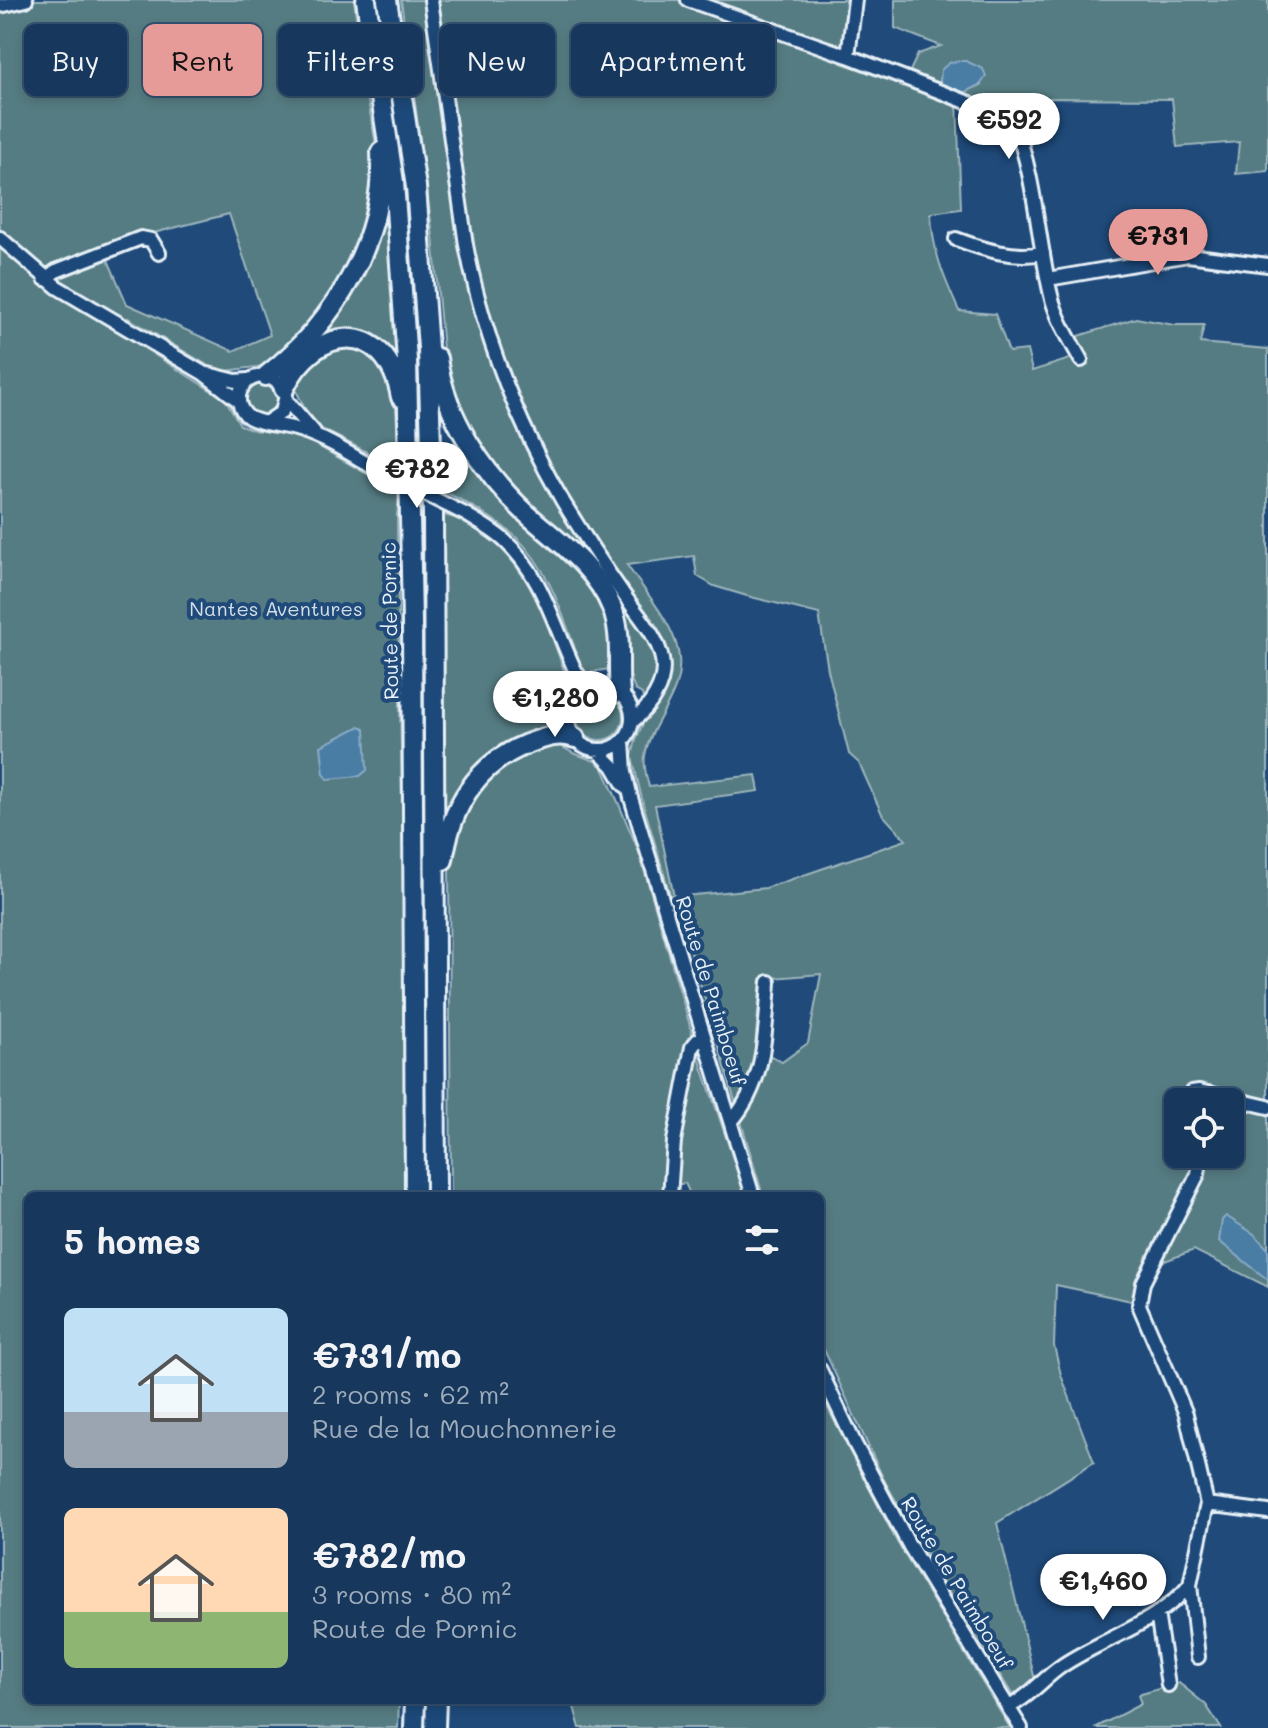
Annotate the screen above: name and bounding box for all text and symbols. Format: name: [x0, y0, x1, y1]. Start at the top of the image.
chip: Buy: [24, 24, 127, 96]
chip: Rent: [143, 24, 262, 96]
chip: Filters: [278, 24, 423, 96]
chip: New: [439, 24, 555, 96]
chip: Apartment: [571, 24, 775, 96]
pin: €592: [962, 93, 1056, 161]
text: €592: [976, 102, 1042, 136]
pin: €731: [1111, 209, 1205, 277]
text: €731: [1127, 218, 1189, 252]
pin: €782: [370, 442, 464, 510]
text: €782: [384, 451, 450, 485]
street label: Route de Pornic: [375, 542, 403, 700]
park label: Nantes Aventures: [189, 595, 363, 621]
pin: €1,280: [490, 671, 620, 739]
text: €1,280: [511, 680, 599, 714]
street label: Route de Paimboeuf: [671, 893, 754, 1090]
map controls: [1164, 1088, 1244, 1168]
button: locate: [1164, 1088, 1244, 1168]
text: 5 homes: [64, 1218, 201, 1263]
icon: filters: [740, 1218, 784, 1262]
text: €731/mo: [312, 1332, 461, 1377]
icon: home: [128, 1340, 224, 1436]
text: 2 rooms · 62 m²: [312, 1377, 509, 1411]
text: Rue de la Mouchonnerie: [312, 1411, 617, 1445]
street label: Route de Paimboeuf: [896, 1491, 1020, 1675]
text: €782/mo: [312, 1532, 466, 1577]
icon: home: [128, 1540, 224, 1636]
pin: €1,460: [1038, 1554, 1168, 1622]
text: €1,460: [1058, 1563, 1148, 1597]
text: 3 rooms · 80 m²: [312, 1577, 511, 1611]
text: Route de Pornic: [312, 1611, 517, 1645]

